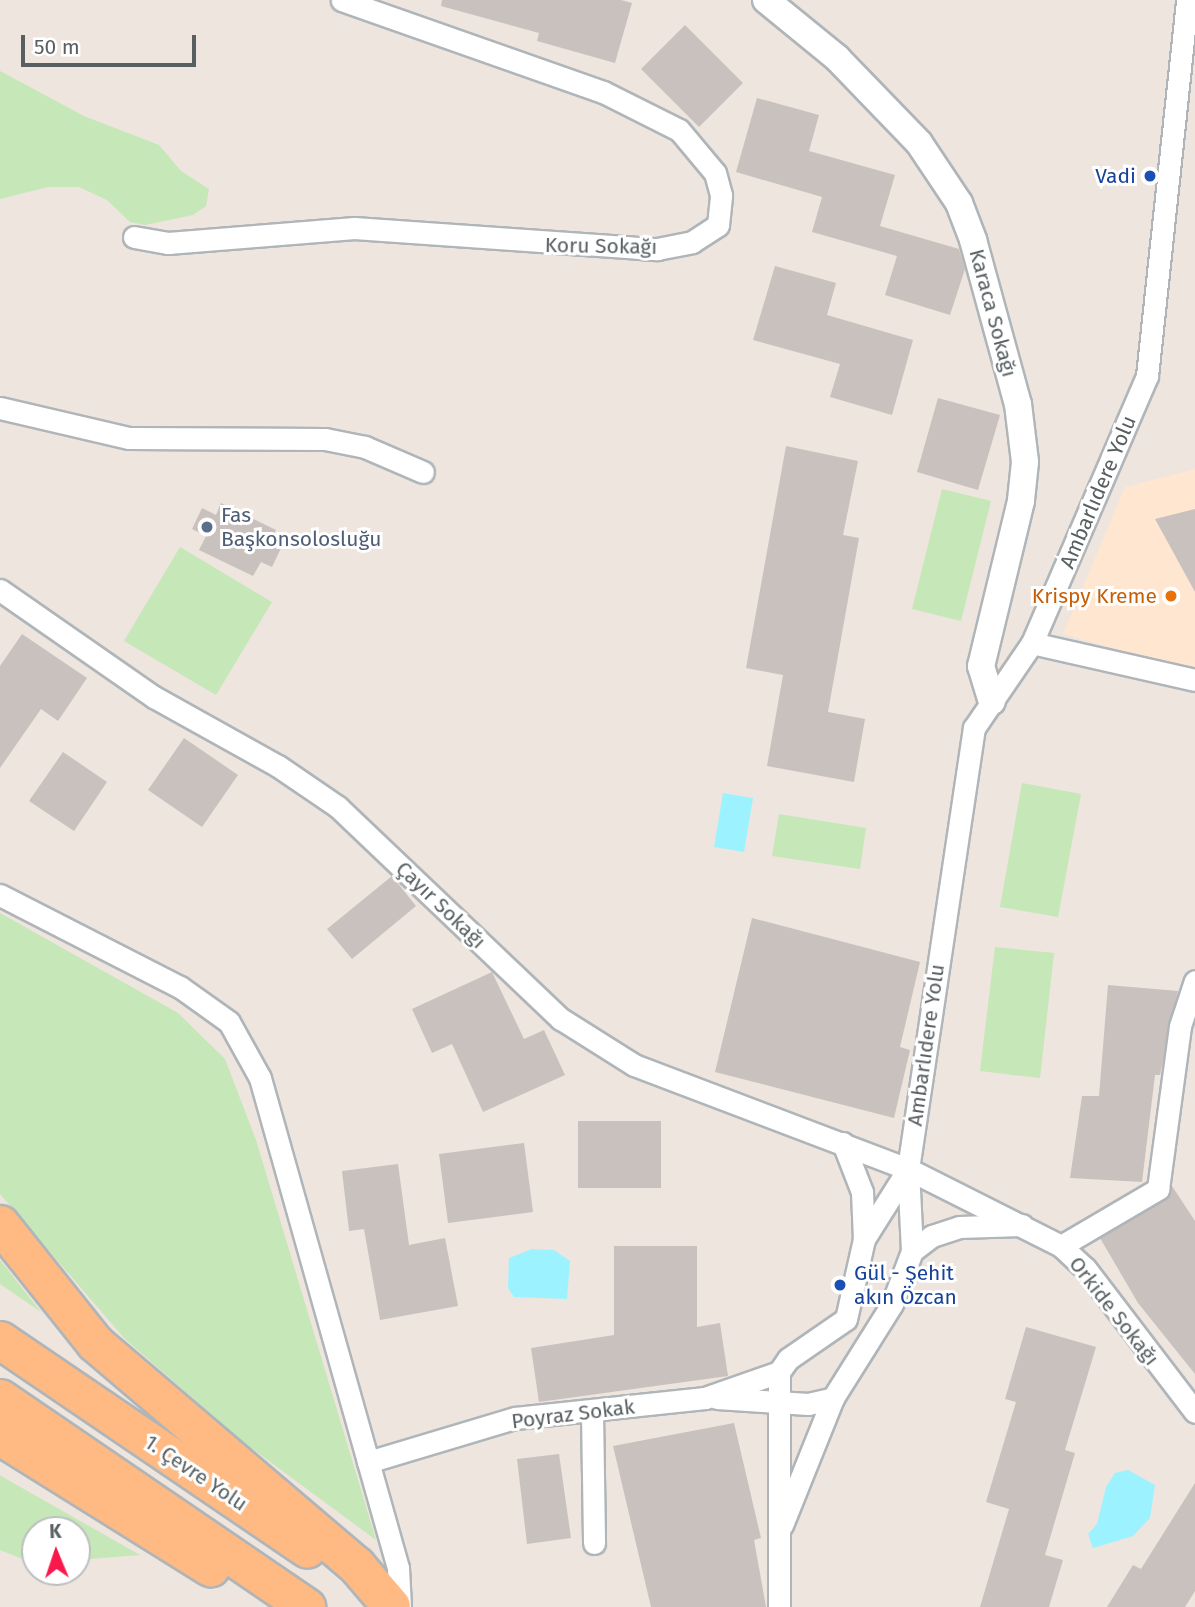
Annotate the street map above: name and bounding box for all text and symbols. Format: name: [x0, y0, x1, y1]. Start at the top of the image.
scale bar: [24, 21, 200, 65]
text: 50 m: [34, 34, 80, 60]
place label: Vadi: [1095, 163, 1136, 189]
marker: Vadi: [1142, 168, 1158, 184]
street label: Koru Sokağı: [545, 232, 657, 260]
street label: Karaca Sokağı: [964, 246, 1022, 380]
street label: Ambarlıdere Yolu: [1054, 412, 1142, 572]
place label: Fas Başkonsolosluğu: [221, 502, 381, 552]
marker: Fas Başkonsolosluğu: [199, 519, 215, 535]
place label: Krispy Kreme: [1032, 583, 1157, 609]
marker: Krispy Kreme: [1163, 588, 1179, 604]
street label: Çayır Sokağı: [391, 856, 491, 954]
street label: Ambarlıdere Yolu: [902, 962, 950, 1128]
street label: Orkide Sokağı: [1064, 1252, 1164, 1370]
place label: Gül - Şehit akın Özcan: [854, 1260, 957, 1310]
marker: Gül - Şehit akın Özcan: [832, 1277, 848, 1293]
street label: Poyraz Sokak: [510, 1394, 636, 1434]
street label: 1. Çevre Yolu: [140, 1430, 252, 1516]
north arrow: [21, 1516, 91, 1586]
text: K: [49, 1520, 62, 1543]

